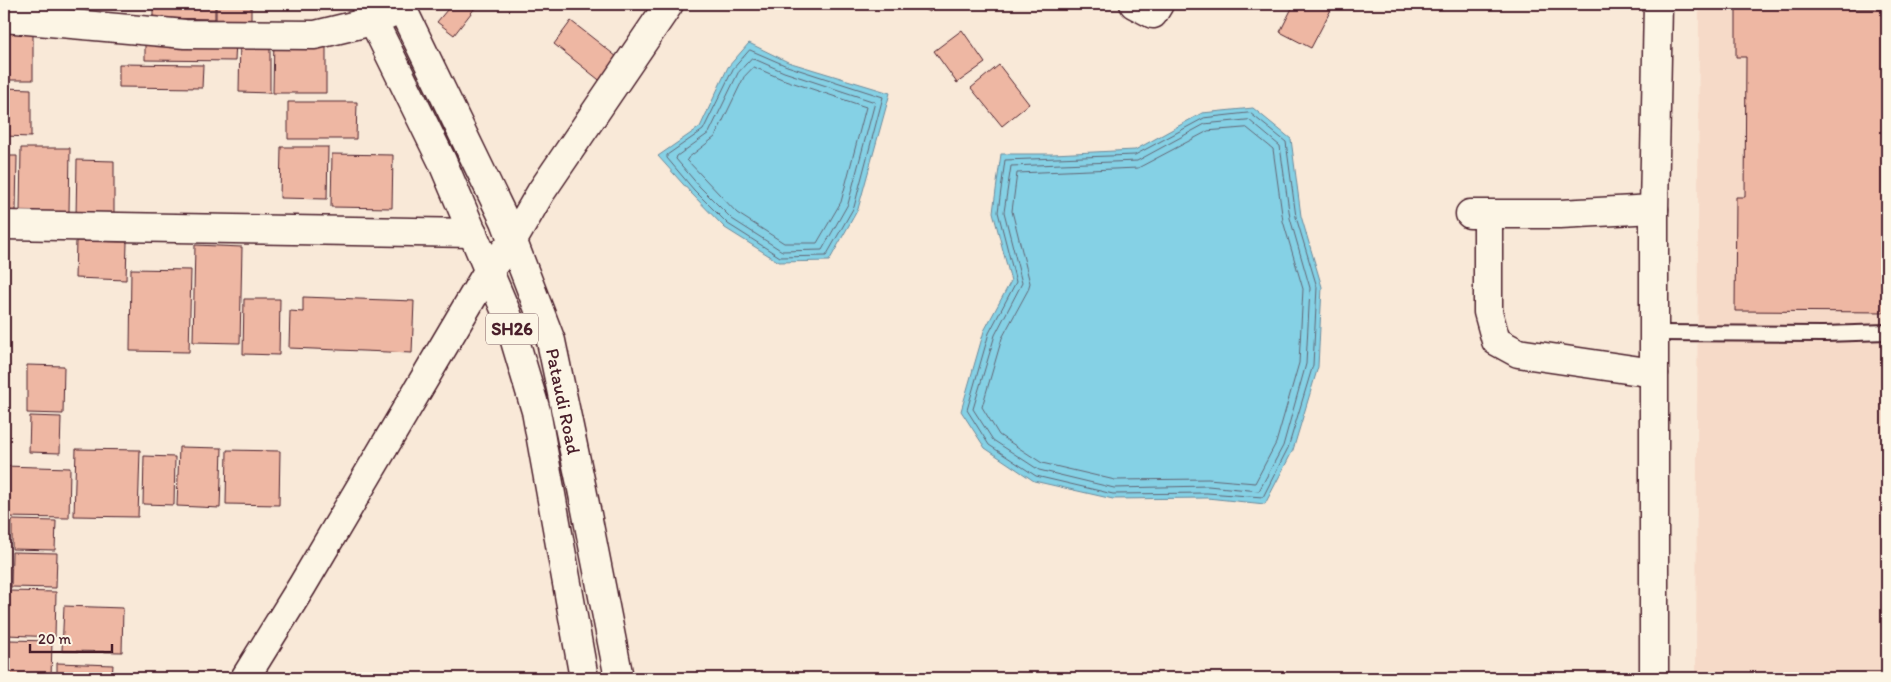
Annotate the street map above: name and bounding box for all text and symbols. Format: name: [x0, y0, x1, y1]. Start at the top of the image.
road number: SH26: [486, 314, 538, 344]
street label: Pataudi Road: [541, 346, 586, 457]
scale bar: [30, 622, 112, 654]
text: 20 m: [38, 630, 72, 648]

